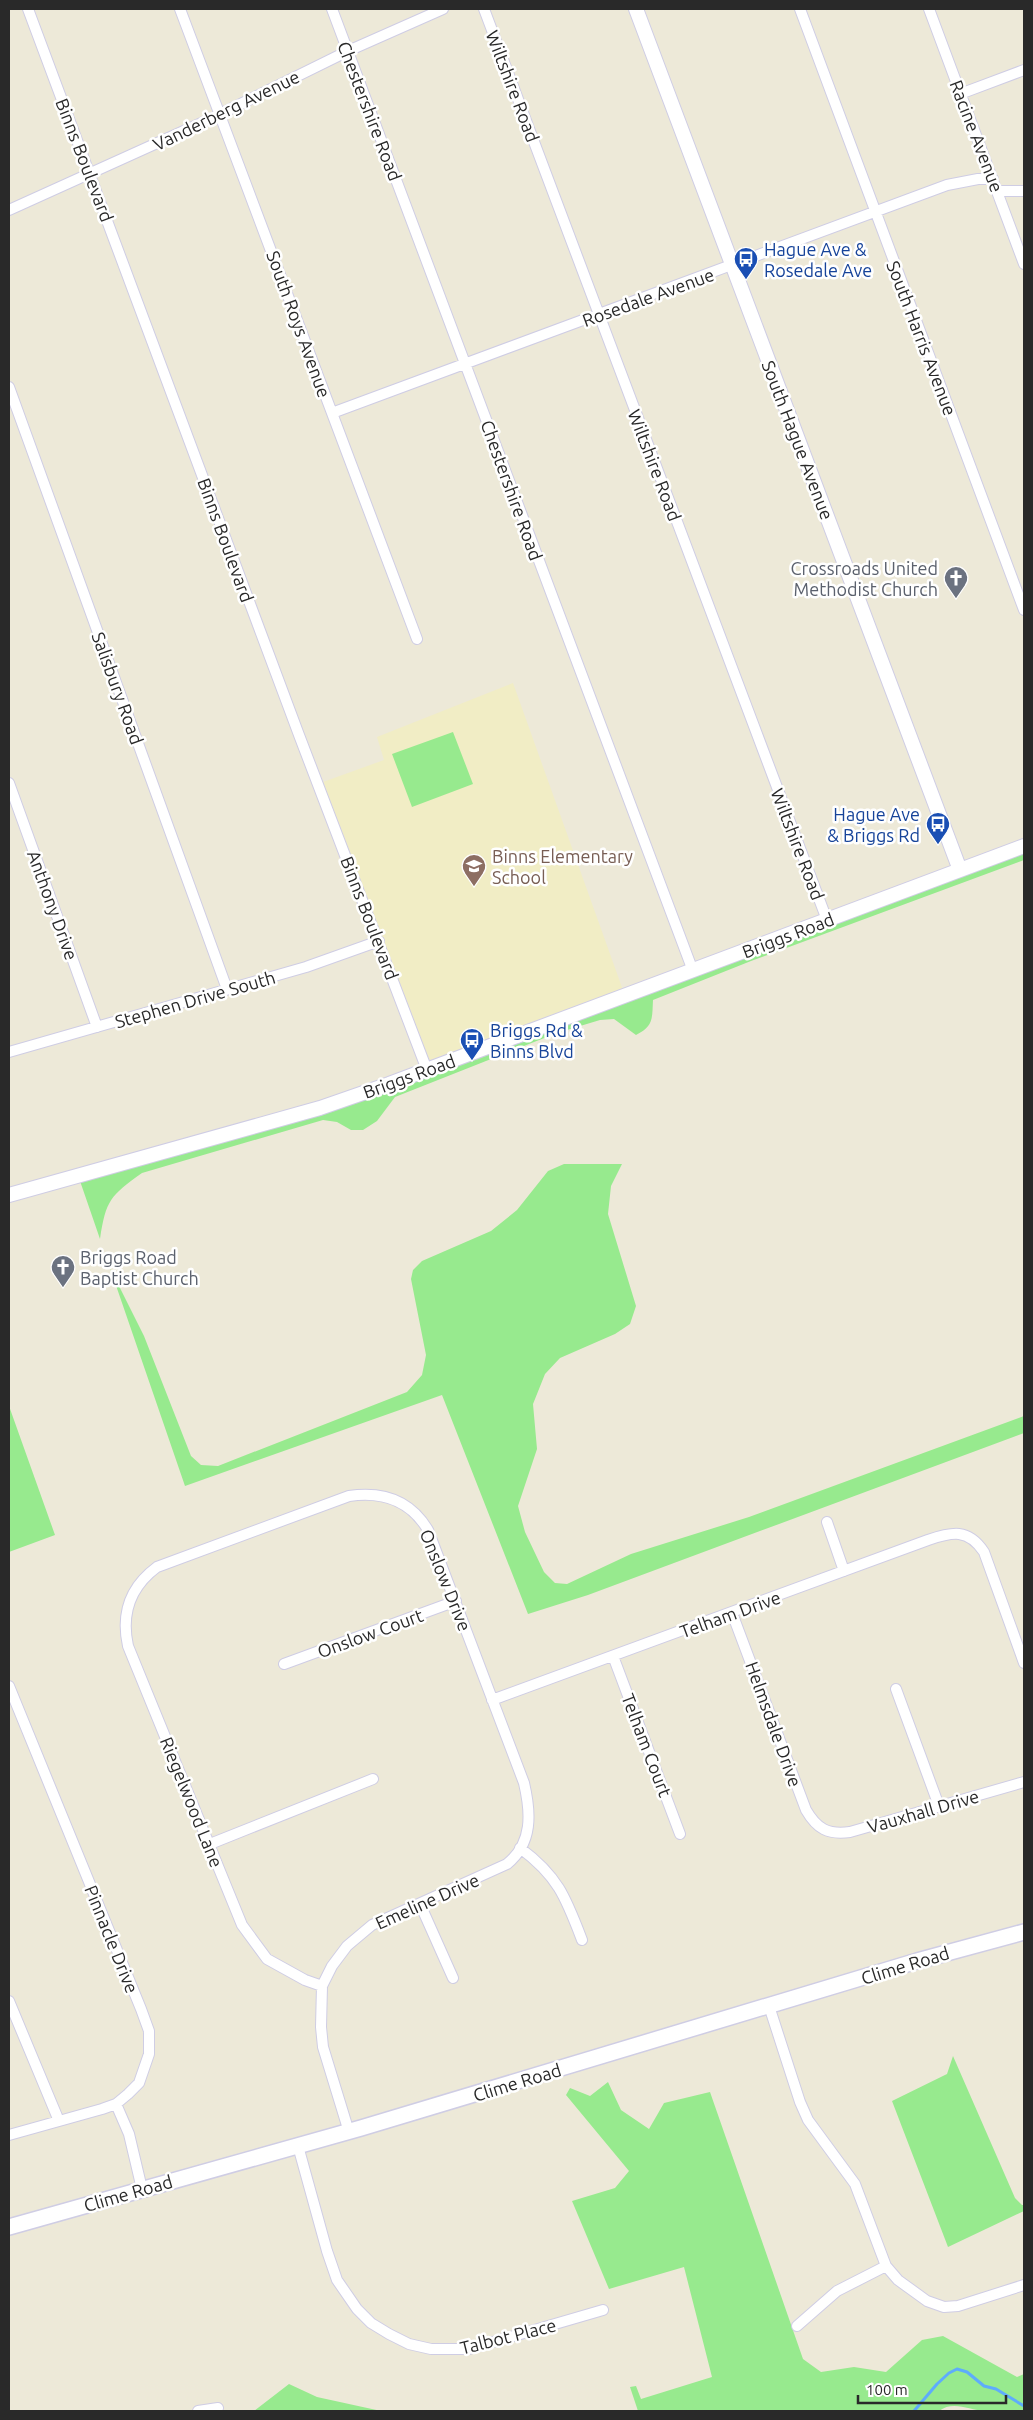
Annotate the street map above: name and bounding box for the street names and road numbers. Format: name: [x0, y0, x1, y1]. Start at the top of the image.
street label: Wiltshire Road: [483, 27, 543, 145]
street label: Chestershire Road: [334, 38, 406, 184]
street label: Vanderberg Avenue: [150, 66, 302, 154]
street label: Racine Avenue: [946, 77, 1008, 195]
street label: Binns Boulevard: [52, 95, 118, 225]
street label: South Roys Avenue: [263, 248, 335, 400]
street label: South Harris Avenue: [883, 258, 961, 418]
street label: Rosedale Avenue: [579, 264, 717, 330]
street label: South Hague Avenue: [758, 358, 838, 522]
street label: Wiltshire Road: [625, 406, 685, 524]
street label: Chestershire Road: [477, 417, 547, 563]
street label: Binns Boulevard: [194, 475, 258, 605]
street label: Salisbury Road: [88, 629, 148, 747]
street label: Wiltshire Road: [768, 785, 828, 903]
street label: Anthony Drive: [24, 847, 82, 963]
street label: Binns Boulevard: [337, 853, 403, 983]
street label: Briggs Road: [739, 908, 837, 962]
street label: Stephen Drive South: [113, 967, 277, 1031]
street label: Briggs Road: [360, 1050, 458, 1102]
street label: Onslow Drive: [417, 1526, 475, 1634]
street label: Telham Drive: [677, 1587, 783, 1641]
street label: Onslow Court: [314, 1605, 426, 1661]
street label: Helmsdale Drive: [742, 1659, 806, 1789]
street label: Telham Court: [618, 1691, 676, 1799]
street label: Riegelwood Lane: [157, 1734, 227, 1870]
street label: Vauxhall Drive: [865, 1785, 981, 1837]
street label: Emeline Drive: [372, 1869, 482, 1933]
street label: Pinnacle Drive: [81, 1882, 143, 1996]
street label: Clime Road: [858, 1942, 952, 1988]
street label: Clime Road: [470, 2059, 564, 2105]
street label: Clime Road: [81, 2171, 175, 2215]
street label: Talbot Place: [458, 2314, 558, 2358]

